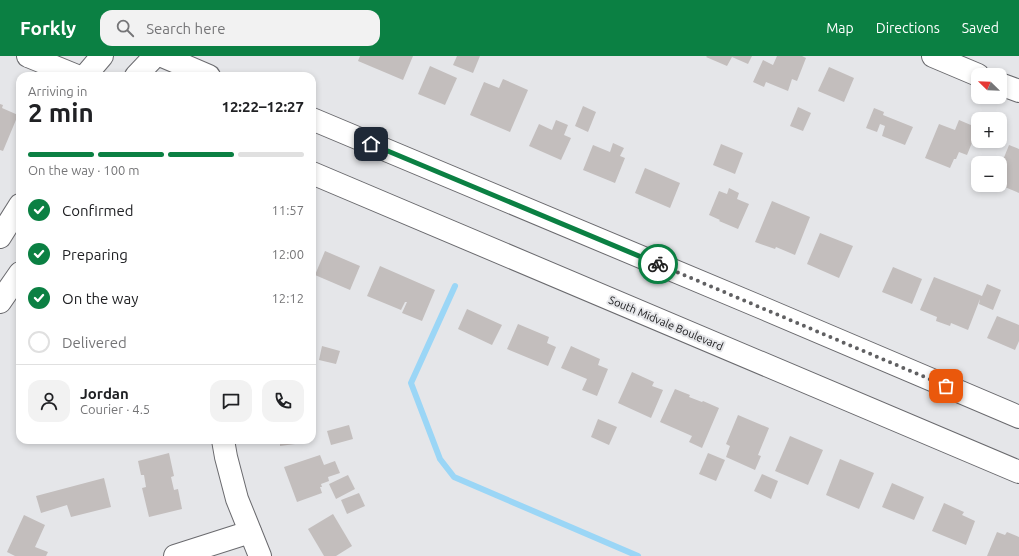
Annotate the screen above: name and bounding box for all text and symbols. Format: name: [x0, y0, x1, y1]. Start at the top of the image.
search box: [100, 10, 380, 46]
text: Forkly: [20, 17, 76, 39]
icon: search: [114, 17, 136, 39]
text: Search here: [146, 20, 225, 37]
text: Map: [826, 20, 854, 36]
text: Directions: [876, 20, 940, 36]
text: Saved: [962, 20, 999, 36]
north arrow: [971, 68, 1007, 104]
map controls: [971, 68, 1007, 192]
text: Arriving in: [28, 84, 87, 98]
text: 2 min: [28, 98, 94, 127]
text: 12:22–12:27: [221, 98, 304, 115]
button: +: [971, 112, 1007, 148]
pin: [354, 127, 388, 161]
icon: home: [360, 133, 382, 155]
button: −: [971, 156, 1007, 192]
text: On the way · 100 m: [28, 163, 140, 177]
icon: check: [28, 199, 50, 221]
text: Confirmed: [62, 202, 134, 219]
text: 11:57: [271, 203, 304, 217]
icon: check: [28, 243, 50, 265]
courier: [638, 244, 678, 284]
text: Preparing: [62, 246, 128, 263]
text: 12:00: [271, 247, 304, 261]
icon: bike: [647, 253, 669, 275]
icon: check: [28, 287, 50, 309]
text: On the way: [62, 290, 138, 307]
text: 12:12: [271, 291, 304, 305]
street label: South Midvale Boulevard: [607, 293, 725, 353]
text: Delivered: [62, 334, 127, 351]
pin: [929, 369, 963, 403]
icon: bag: [935, 375, 957, 397]
button: person: [28, 380, 70, 422]
button: chat: [210, 380, 252, 422]
button: phone: [262, 380, 304, 422]
text: Jordan: [80, 385, 129, 402]
text: Courier · 4.5: [80, 402, 150, 416]

